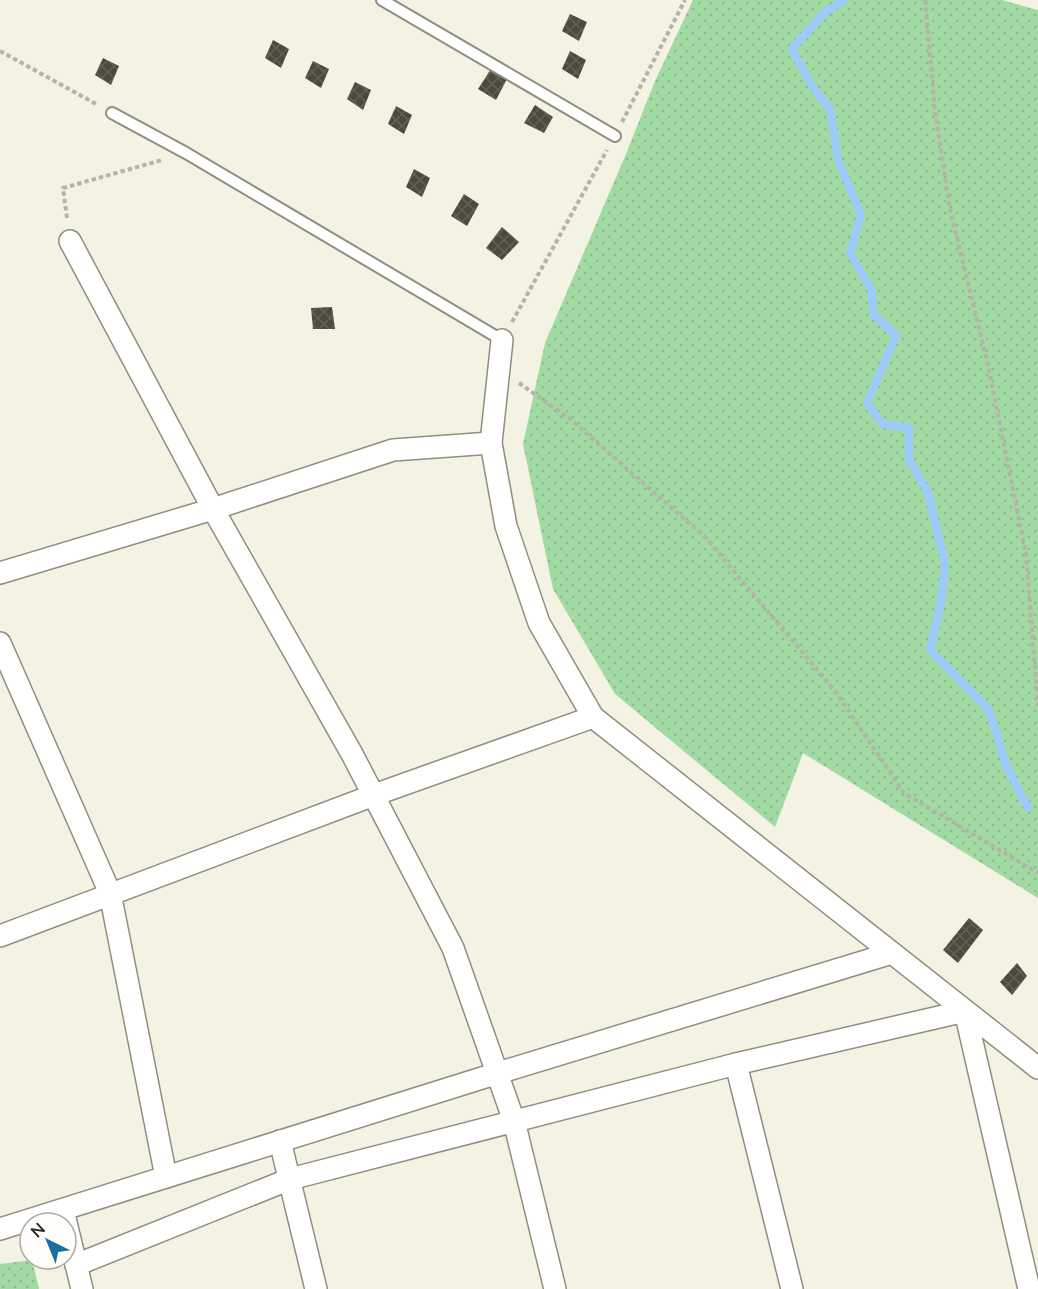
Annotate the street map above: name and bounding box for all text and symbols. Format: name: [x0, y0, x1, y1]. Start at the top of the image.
north arrow: [18, 1211, 78, 1271]
text: N: [26, 1219, 48, 1241]

